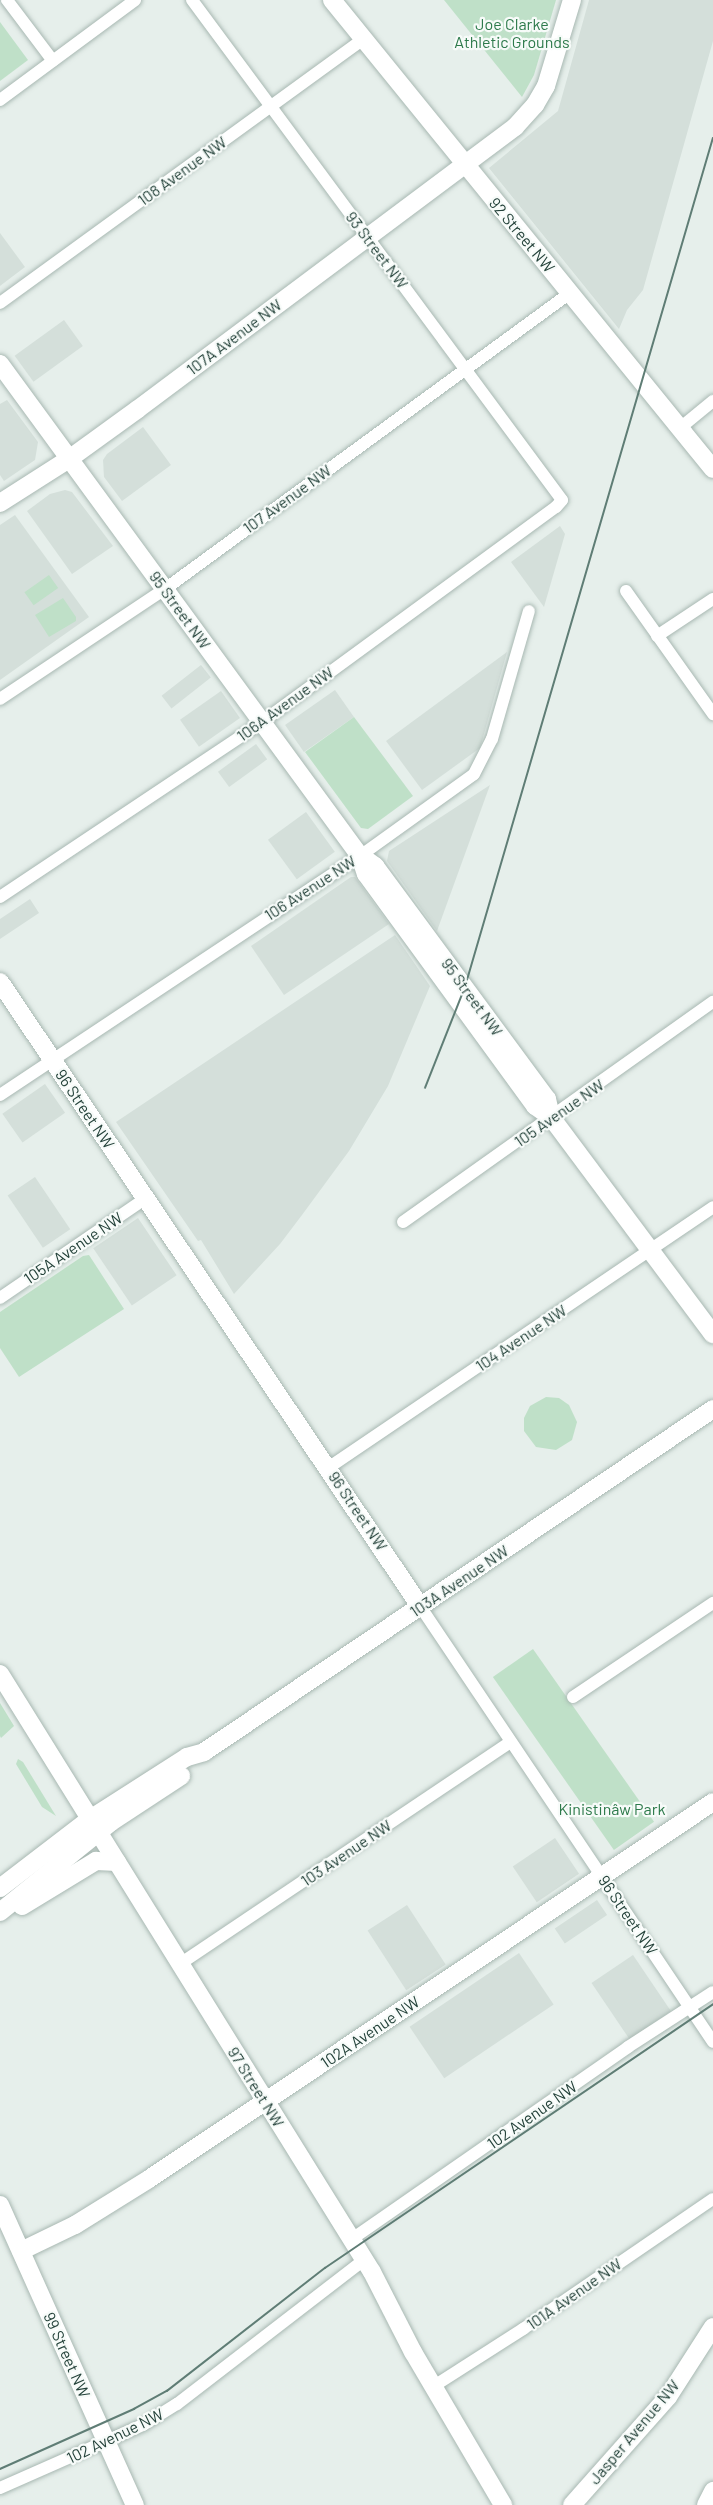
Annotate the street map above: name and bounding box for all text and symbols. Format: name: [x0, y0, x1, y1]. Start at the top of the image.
park label: Joe Clarke Athletic Grounds: [454, 14, 570, 52]
street label: 108 Avenue NW: [134, 132, 230, 210]
street label: 92 Street NW: [485, 194, 559, 276]
street label: 93 Street NW: [342, 208, 412, 292]
street label: 107A Avenue NW: [183, 295, 285, 379]
street label: 107 Avenue NW: [239, 461, 335, 537]
street label: 95 Street NW: [145, 567, 215, 653]
street label: 106A Avenue NW: [233, 663, 337, 745]
street label: 106 Avenue NW: [261, 851, 359, 925]
street label: 95 Street NW: [437, 954, 507, 1040]
street label: 96 Street NW: [51, 1066, 119, 1152]
street label: 105 Avenue NW: [510, 1075, 608, 1151]
street label: 105A Avenue NW: [20, 1208, 126, 1288]
street label: 104 Avenue NW: [472, 1301, 570, 1375]
street label: 96 Street NW: [324, 1468, 392, 1554]
street label: 103A Avenue NW: [406, 1541, 512, 1621]
park label: Kinistinâw Park: [559, 1799, 665, 1819]
street label: 103 Avenue NW: [297, 1816, 395, 1890]
street label: 96 Street NW: [594, 1872, 662, 1958]
street label: 102A Avenue NW: [317, 1992, 423, 2072]
street label: 97 Street NW: [224, 2043, 288, 2131]
street label: 102 Avenue NW: [483, 2077, 581, 2153]
street label: 101A Avenue NW: [523, 2254, 625, 2334]
street label: 99 Street NW: [40, 2309, 94, 2401]
street label: Jasper Avenue NW: [585, 2376, 683, 2488]
street label: 102 Avenue NW: [63, 2404, 167, 2468]

